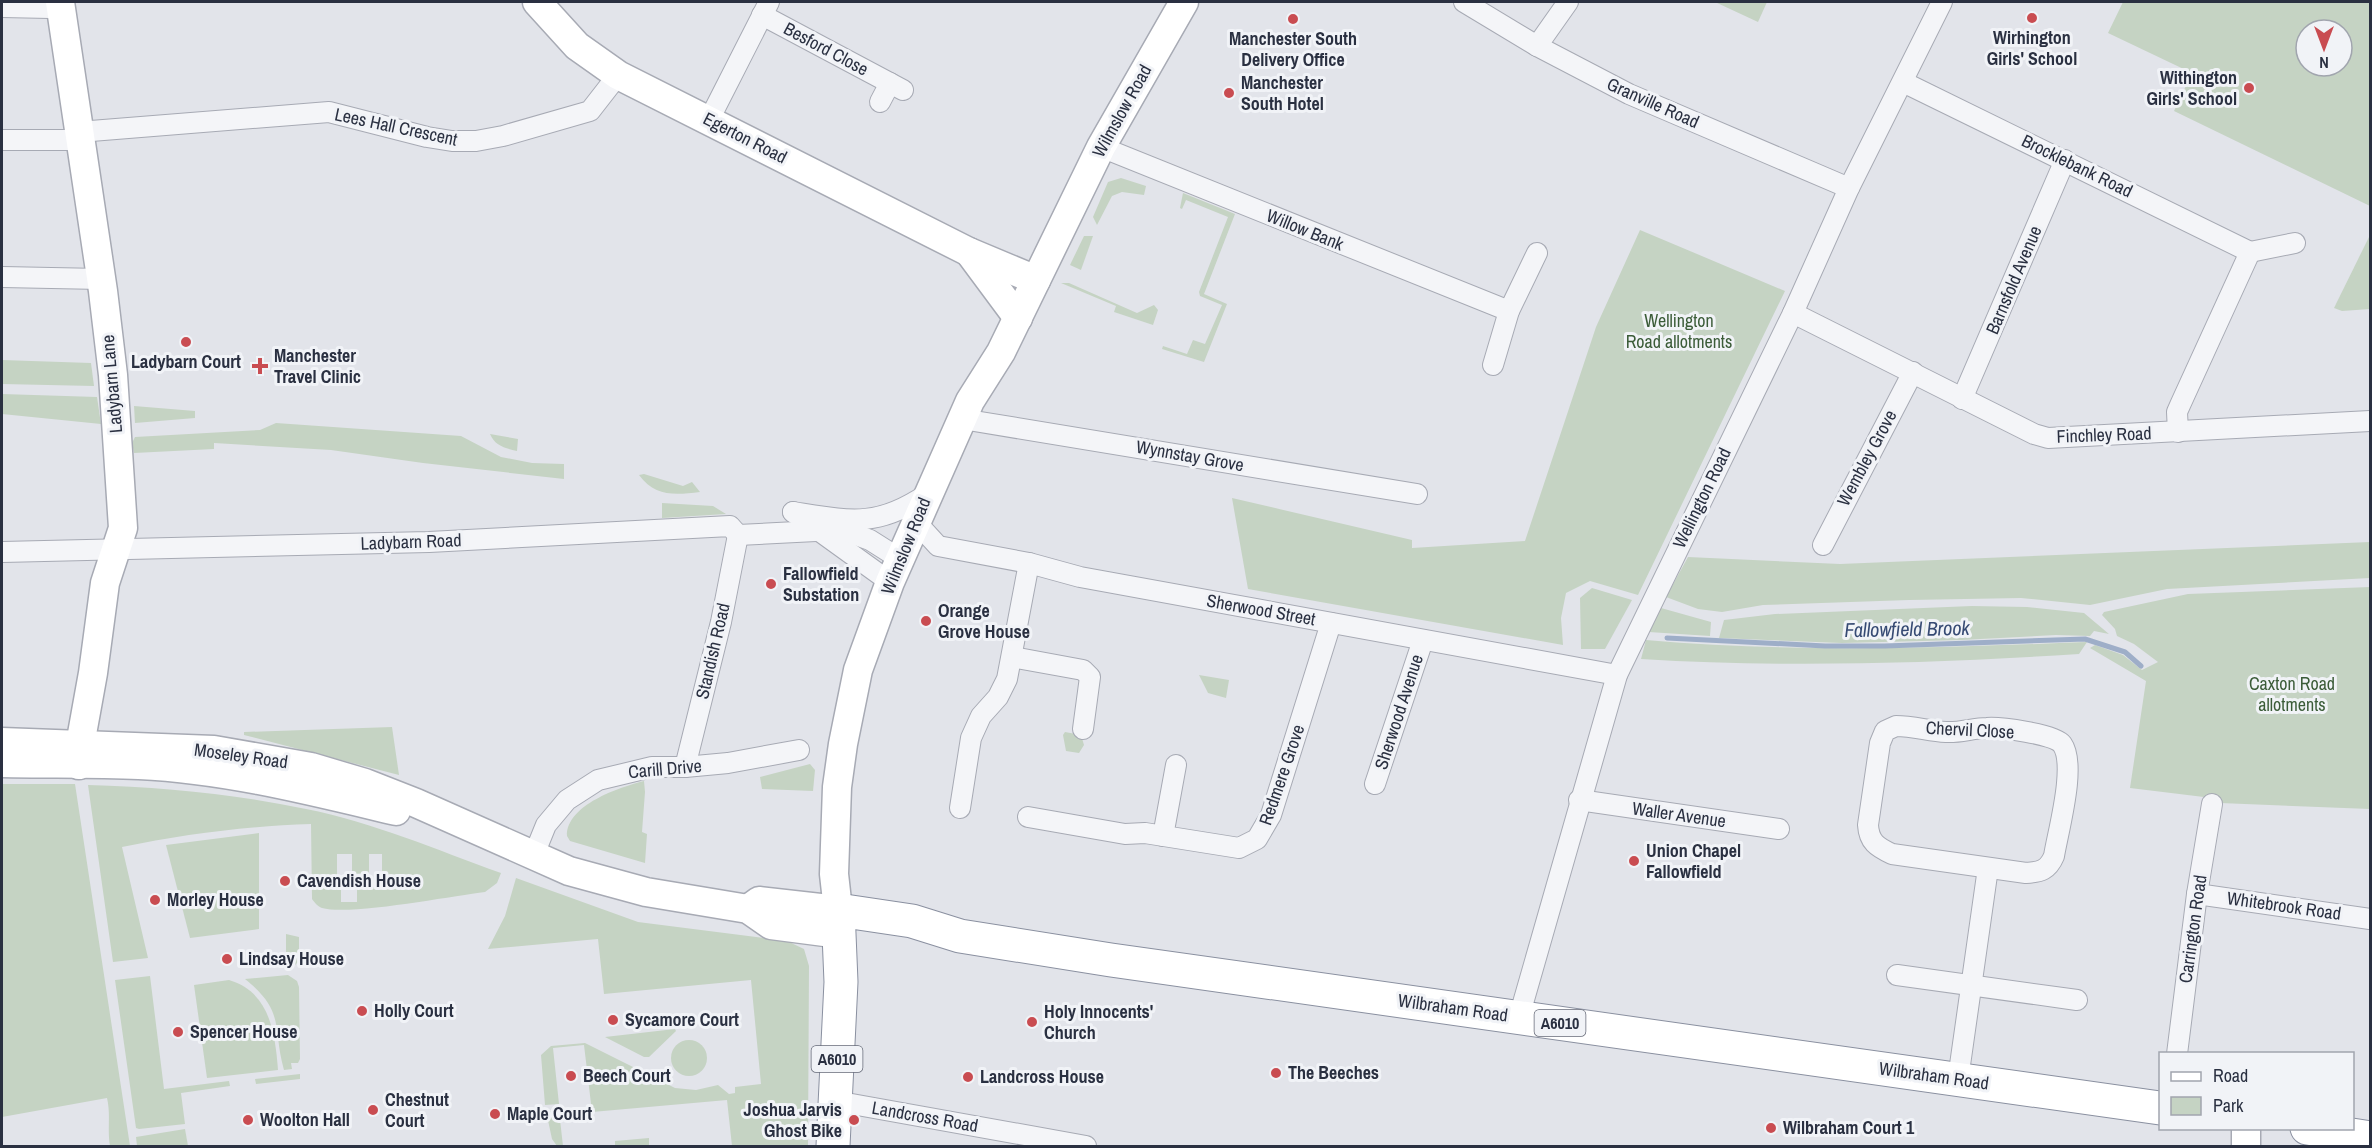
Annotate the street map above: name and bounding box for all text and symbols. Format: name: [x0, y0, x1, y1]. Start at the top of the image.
marker: Wirhington Girls' School: [2025, 11, 2039, 25]
marker: Manchester South Delivery Office: [1286, 12, 1300, 26]
street label: Besford Close: [779, 16, 873, 81]
north arrow: [2294, 18, 2354, 78]
place label: Wirhington Girls' School: [1987, 25, 2077, 71]
place label: Manchester South Delivery Office: [1229, 26, 1357, 72]
text: N: [2319, 52, 2329, 74]
street label: Wilmslow Road: [1086, 60, 1157, 162]
place label: Withington Girls' School: [2147, 65, 2237, 111]
place label: Manchester South Hotel: [1241, 70, 1324, 116]
street label: Granville Road: [1603, 71, 1703, 134]
marker: Withington Girls' School: [2242, 81, 2256, 95]
marker: Manchester South Hotel: [1222, 86, 1236, 100]
street label: Lees Hall Crescent: [333, 101, 460, 152]
street label: Egerton Road: [699, 106, 791, 169]
street label: Brocklebank Road: [2018, 128, 2137, 203]
street label: Willow Bank: [1263, 203, 1348, 257]
street label: Barnsfold Avenue: [1979, 222, 2048, 338]
park label: Wellington Road allotments: [1626, 308, 1732, 354]
street label: Ladybarn Lane: [95, 334, 128, 434]
marker: Ladybarn Court: [179, 335, 193, 349]
place label: Manchester Travel Clinic: [274, 343, 361, 389]
place label: Ladybarn Court: [131, 349, 241, 374]
marker: Manchester Travel Clinic: [251, 357, 269, 375]
street label: Wembley Grove: [1831, 405, 1902, 510]
street label: Finchley Road: [2056, 420, 2152, 449]
street label: Wynnstay Grove: [1134, 434, 1246, 477]
street label: Wellington Road: [1666, 443, 1737, 552]
street label: Wilmslow Road: [875, 494, 936, 598]
street label: Ladybarn Road: [360, 527, 462, 556]
place label: Fallowfield Substation: [783, 561, 859, 607]
marker: Fallowfield Substation: [764, 577, 778, 591]
street label: Sherwood Street: [1205, 588, 1317, 631]
place label: Orange Grove House: [938, 598, 1030, 644]
street label: Standish Road: [689, 600, 736, 701]
marker: Orange Grove House: [919, 614, 933, 628]
water label: Fallowfield Brook: [1844, 614, 1971, 643]
street label: Sherwood Avenue: [1368, 651, 1429, 773]
park label: Caxton Road allotments: [2249, 671, 2335, 717]
street label: Chervil Close: [1925, 715, 2015, 744]
street label: Redmere Grove: [1253, 721, 1310, 829]
street label: Moseley Road: [193, 737, 290, 774]
street label: Carill Drive: [627, 753, 703, 784]
street label: Waller Avenue: [1631, 796, 1728, 833]
place label: Union Chapel Fallowfield: [1646, 838, 1741, 884]
marker: Union Chapel Fallowfield: [1627, 854, 1641, 868]
place label: Cavendish House: [297, 868, 421, 893]
street label: Carrington Road: [2173, 873, 2212, 985]
marker: Cavendish House: [278, 874, 292, 888]
street label: Whitebrook Road: [2225, 885, 2343, 926]
place label: Morley House: [167, 887, 264, 912]
marker: Morley House: [148, 893, 162, 907]
place label: Lindsay House: [239, 946, 344, 971]
marker: Lindsay House: [220, 952, 234, 966]
street label: Wilbraham Road: [1396, 987, 1510, 1028]
place label: Holly Court: [374, 998, 454, 1023]
place label: Holy Innocents' Church: [1044, 999, 1153, 1045]
marker: Holly Court: [355, 1004, 369, 1018]
place label: Sycamore Court: [625, 1007, 739, 1032]
road number: A6010: [1534, 1010, 1586, 1036]
marker: Sycamore Court: [606, 1013, 620, 1027]
marker: Holy Innocents' Church: [1025, 1015, 1039, 1029]
place label: Spencer House: [190, 1019, 297, 1044]
marker: Spencer House: [171, 1025, 185, 1039]
road number: A6010: [812, 1046, 862, 1072]
legend: [2159, 1052, 2354, 1130]
street label: Wilbraham Road: [1877, 1055, 1991, 1096]
place label: The Beeches: [1288, 1060, 1379, 1085]
place label: Beech Court: [583, 1063, 671, 1088]
text: Road: [2213, 1063, 2248, 1088]
place label: Landcross House: [980, 1064, 1104, 1089]
marker: The Beeches: [1269, 1066, 1283, 1080]
marker: Beech Court: [564, 1069, 578, 1083]
marker: Landcross House: [961, 1070, 975, 1084]
place label: Chestnut Court: [385, 1087, 449, 1133]
text: Park: [2213, 1093, 2244, 1118]
street label: Landcross Road: [870, 1095, 980, 1138]
place label: Joshua Jarvis Ghost Bike: [744, 1097, 842, 1143]
place label: Maple Court: [507, 1101, 592, 1126]
marker: Chestnut Court: [366, 1103, 380, 1117]
place label: Woolton Hall: [260, 1107, 350, 1132]
marker: Maple Court: [488, 1107, 502, 1121]
marker: Woolton Hall: [241, 1113, 255, 1127]
marker: Joshua Jarvis Ghost Bike: [847, 1113, 861, 1127]
place label: Wilbraham Court 1: [1783, 1115, 1915, 1140]
marker: Wilbraham Court 1: [1764, 1121, 1778, 1135]

